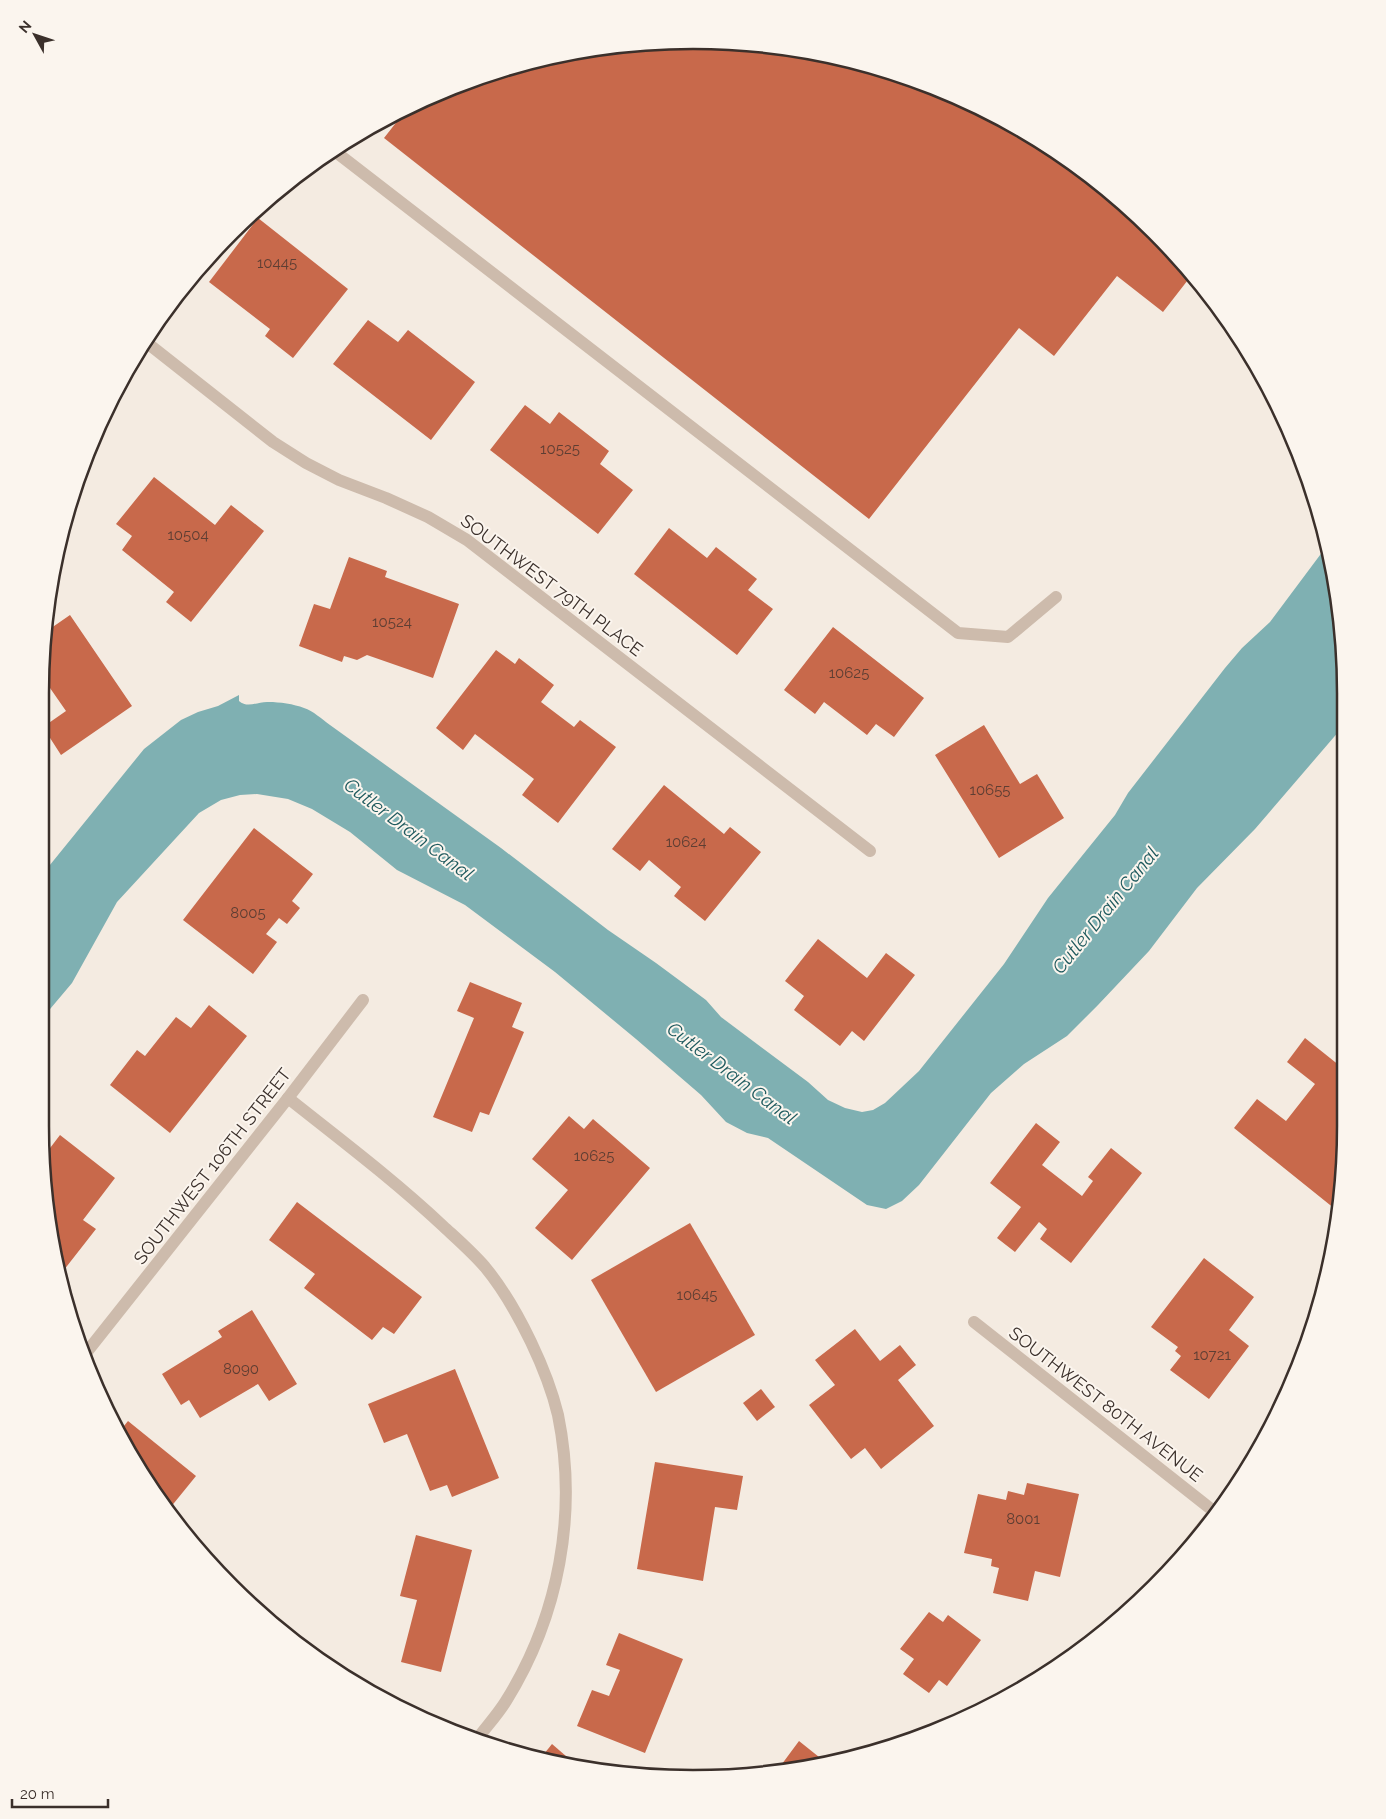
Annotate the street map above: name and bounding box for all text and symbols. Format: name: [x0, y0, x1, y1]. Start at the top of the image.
north arrow: [10, 10, 60, 60]
text: N: [15, 17, 35, 36]
house number: 10445: [257, 254, 297, 272]
house number: 10525: [540, 440, 580, 458]
street label: SOUTHWEST 79TH PLACE: [457, 510, 647, 660]
house number: 10504: [167, 526, 209, 544]
house number: 10524: [372, 613, 412, 631]
house number: 10625: [829, 664, 869, 682]
water label: Cutler Drain Canal: [340, 773, 478, 885]
house number: 10655: [970, 781, 1011, 799]
house number: 10624: [666, 833, 706, 851]
water label: Cutler Drain Canal: [1047, 842, 1163, 978]
house number: 8005: [230, 904, 266, 922]
water label: Cutler Drain Canal: [663, 1017, 801, 1129]
street label: SOUTHWEST 106TH STREET: [129, 1064, 295, 1268]
house number: 10625: [574, 1147, 614, 1165]
house number: 10645: [676, 1286, 718, 1304]
street label: SOUTHWEST 80TH AVENUE: [1005, 1322, 1207, 1486]
house number: 10721: [1193, 1346, 1231, 1364]
house number: 8090: [223, 1360, 259, 1378]
house number: 8001: [1006, 1510, 1040, 1528]
scale bar: [12, 1776, 109, 1808]
text: 20 m: [20, 1785, 55, 1803]

